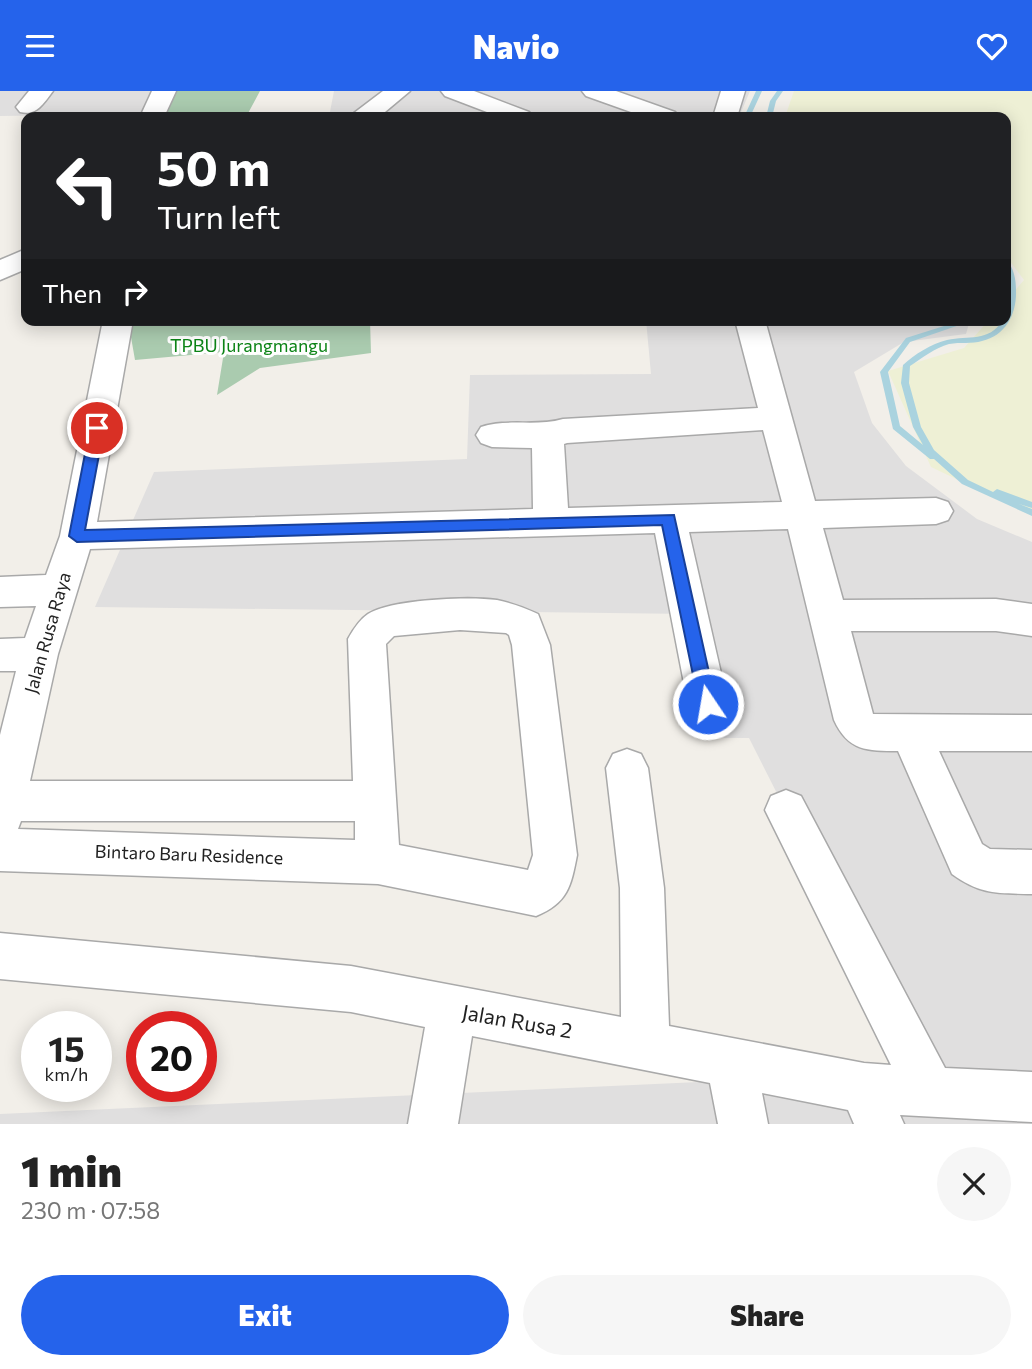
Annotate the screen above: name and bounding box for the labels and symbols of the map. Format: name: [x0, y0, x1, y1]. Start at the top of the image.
park label: TPBU Jurangmangu: [170, 334, 328, 356]
pin: [67, 398, 127, 458]
street label: Jalan Rusa Raya: [19, 569, 75, 696]
position arrow: [671, 667, 745, 741]
street label: Bintaro Baru Residence: [94, 840, 284, 868]
street label: Jalan Rusa 2: [460, 999, 574, 1043]
speed limit sign: 20: [126, 1011, 217, 1102]

